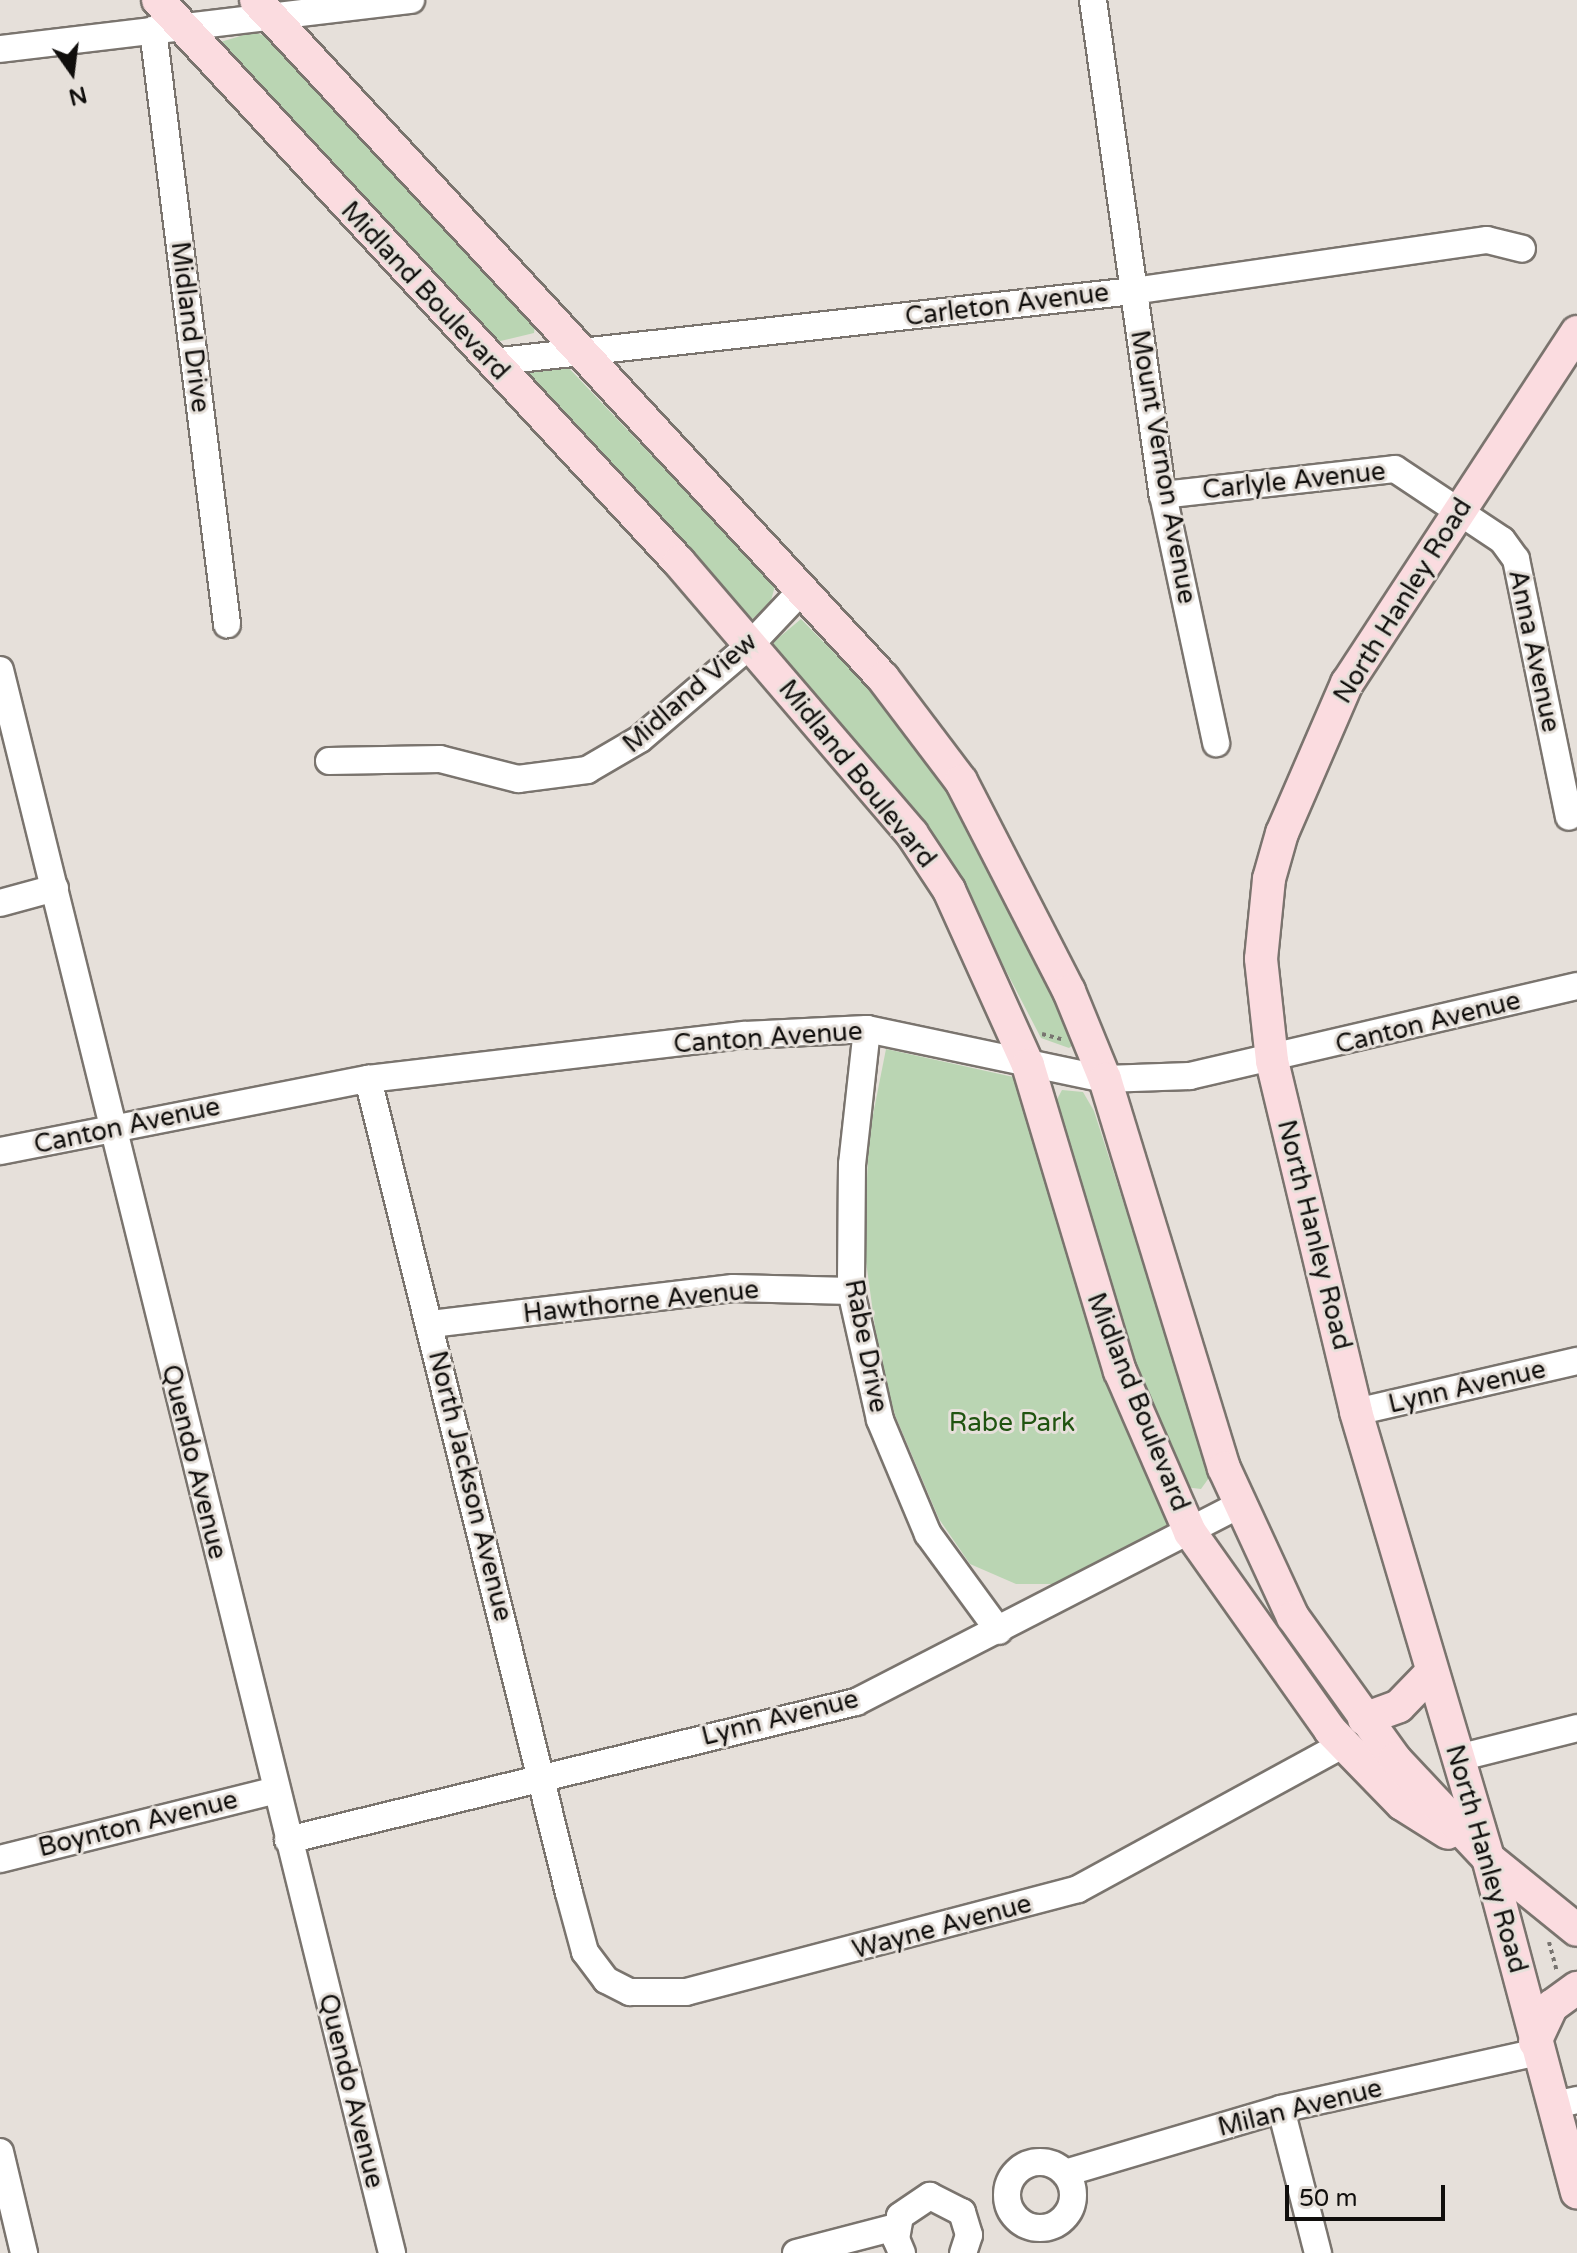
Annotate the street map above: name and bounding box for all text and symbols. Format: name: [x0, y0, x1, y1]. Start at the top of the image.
north arrow: [32, 32, 112, 112]
text: N: [66, 81, 90, 110]
street label: Midland Boulevard: [334, 195, 516, 387]
street label: Midland Drive: [164, 240, 216, 414]
street label: Carleton Avenue: [903, 277, 1111, 333]
street label: Mount Vernon Avenue: [1124, 328, 1202, 606]
street label: Carlyle Avenue: [1201, 456, 1387, 506]
street label: North Hanley Road: [1327, 493, 1479, 709]
street label: Anna Avenue: [1502, 567, 1566, 735]
street label: Midland View: [617, 626, 763, 760]
street label: Midland Boulevard: [772, 674, 942, 874]
street label: Canton Avenue: [1332, 985, 1524, 1061]
street label: Canton Avenue: [672, 1016, 864, 1060]
street label: Canton Avenue: [31, 1091, 223, 1161]
street label: North Hanley Road: [1270, 1117, 1358, 1353]
street label: Hawthorne Avenue: [521, 1274, 761, 1330]
street label: Rabe Drive: [838, 1277, 894, 1415]
street label: Midland Boulevard: [1080, 1288, 1196, 1516]
street label: North Jackson Avenue: [421, 1348, 519, 1624]
street label: Lynn Avenue: [1385, 1354, 1549, 1420]
street label: Quendo Avenue: [155, 1362, 233, 1562]
park label: Rabe Park: [949, 1407, 1075, 1439]
street label: Lynn Avenue: [698, 1683, 862, 1753]
street label: North Hanley Road: [1438, 1741, 1534, 1977]
street label: Boynton Avenue: [35, 1784, 241, 1864]
street label: Wayne Avenue: [849, 1888, 1035, 1966]
street label: Quendo Avenue: [312, 1991, 390, 2191]
street label: Milan Avenue: [1215, 2073, 1385, 2143]
scale bar: [1289, 2169, 1449, 2219]
text: 50 m: [1299, 2184, 1357, 2213]

